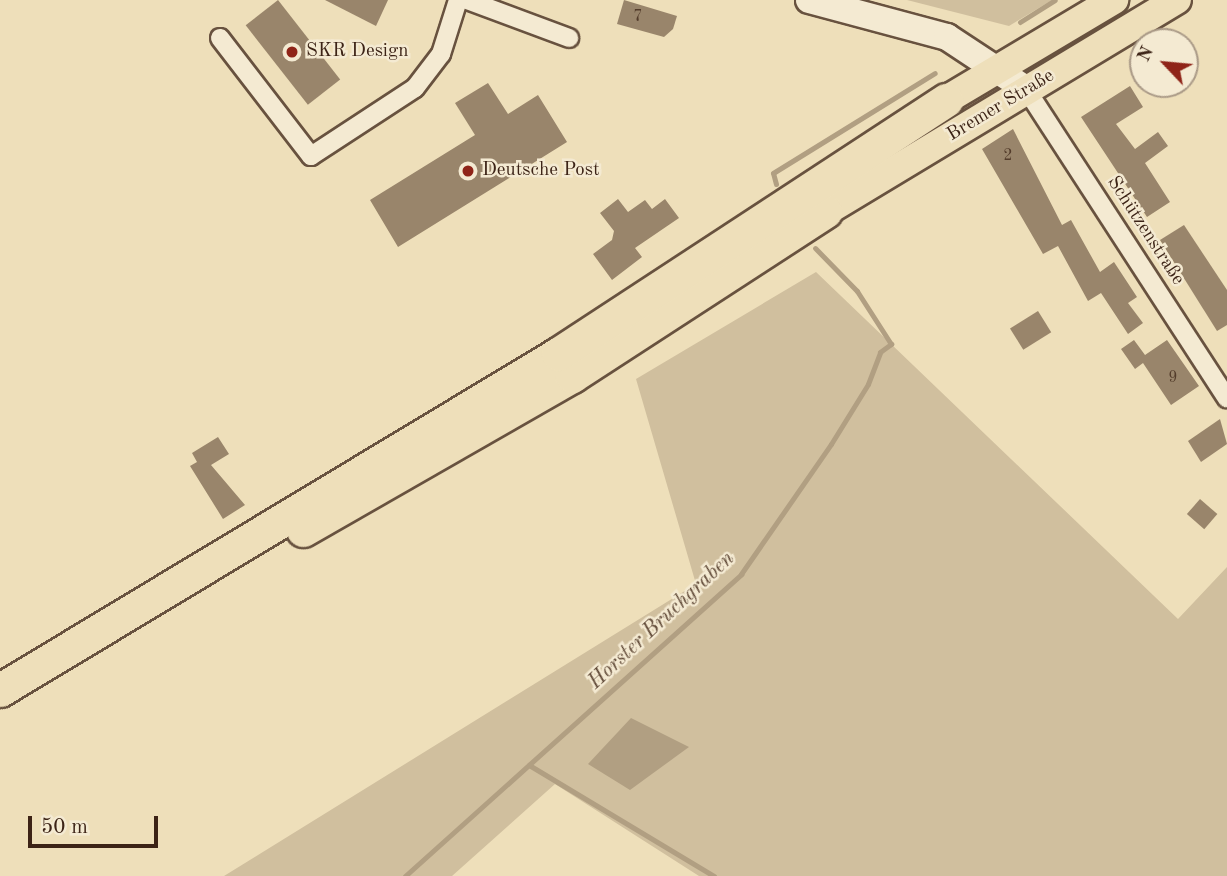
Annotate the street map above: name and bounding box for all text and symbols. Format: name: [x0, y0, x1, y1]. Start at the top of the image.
house number: 7: [633, 7, 643, 27]
north arrow: [1129, 28, 1199, 98]
place label: SKR Design: [306, 41, 409, 63]
marker: SKR Design: [284, 44, 300, 60]
text: N: [1135, 44, 1158, 65]
street label: Bremer Straße: [943, 65, 1059, 147]
house number: 2: [1003, 146, 1013, 166]
place label: Deutsche Post: [482, 160, 600, 182]
marker: Deutsche Post: [460, 163, 476, 179]
street label: Schützenstraße: [1101, 172, 1189, 290]
house number: 9: [1168, 368, 1178, 388]
water label: Horster Bruchgraben: [584, 547, 740, 695]
scale bar: [32, 802, 161, 846]
text: 50 m: [41, 817, 88, 838]

